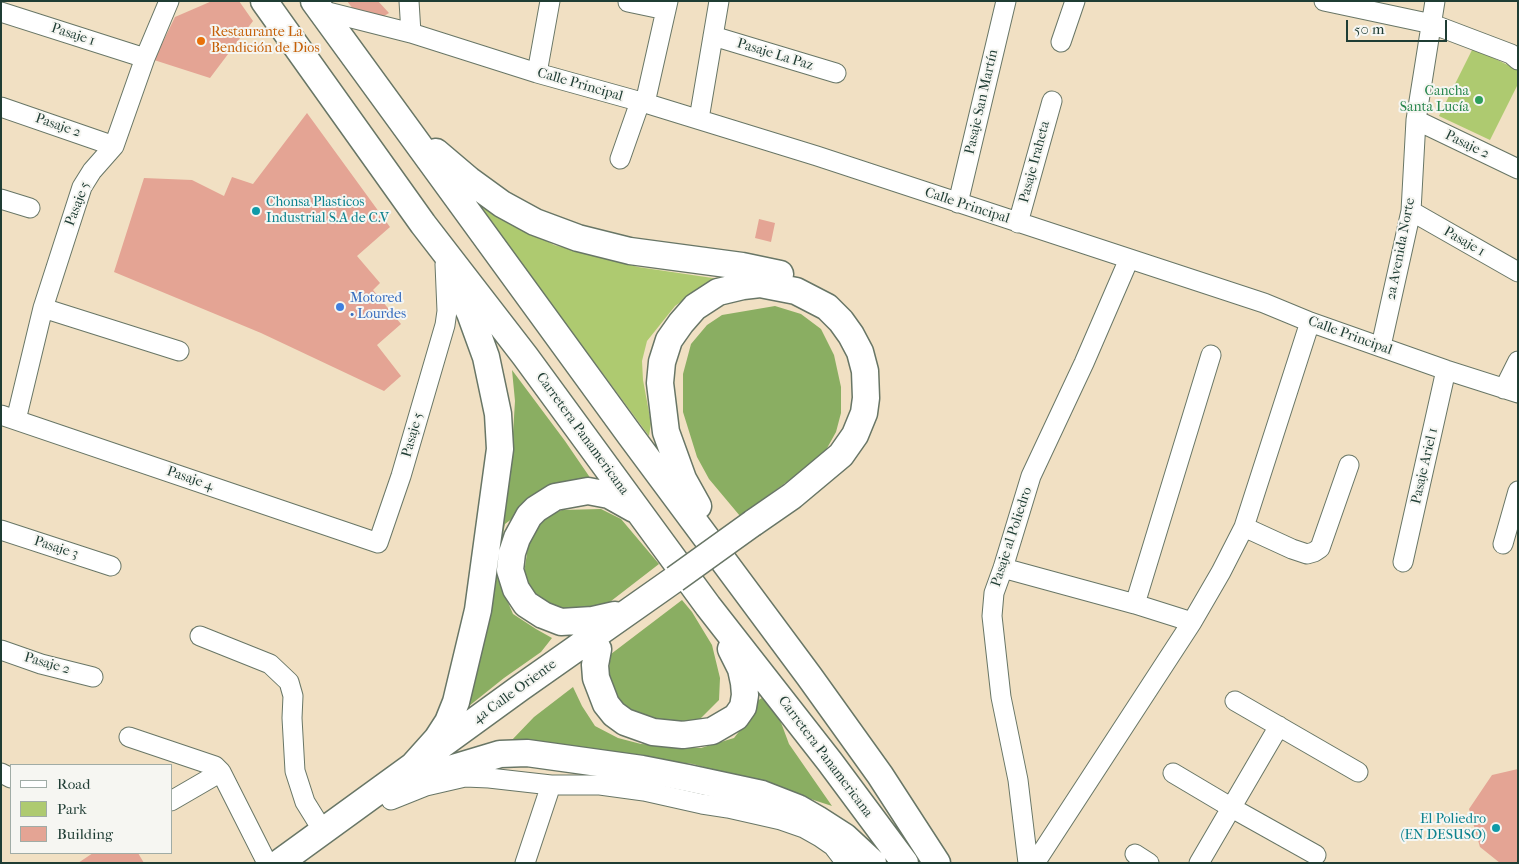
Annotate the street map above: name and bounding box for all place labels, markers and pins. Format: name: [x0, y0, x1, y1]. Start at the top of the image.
place label: Restaurante La Bendición de Dios: [211, 25, 320, 58]
marker: Restaurante La Bendición de Dios: [195, 35, 207, 47]
place label: Cancha Santa Lucía: [1400, 84, 1469, 116]
marker: Cancha Santa Lucía: [1473, 94, 1485, 106]
place label: Chonsa Plasticos Industrial S.A de C.V: [266, 195, 389, 228]
marker: Chonsa Plasticos Industrial S.A de C.V: [250, 205, 262, 217]
place label: Motored • Lourdes: [350, 291, 406, 324]
marker: Motored • Lourdes: [334, 301, 346, 313]
place label: El Poliedro (EN DESUSO): [1400, 812, 1486, 844]
marker: El Poliedro (EN DESUSO): [1490, 822, 1502, 834]

